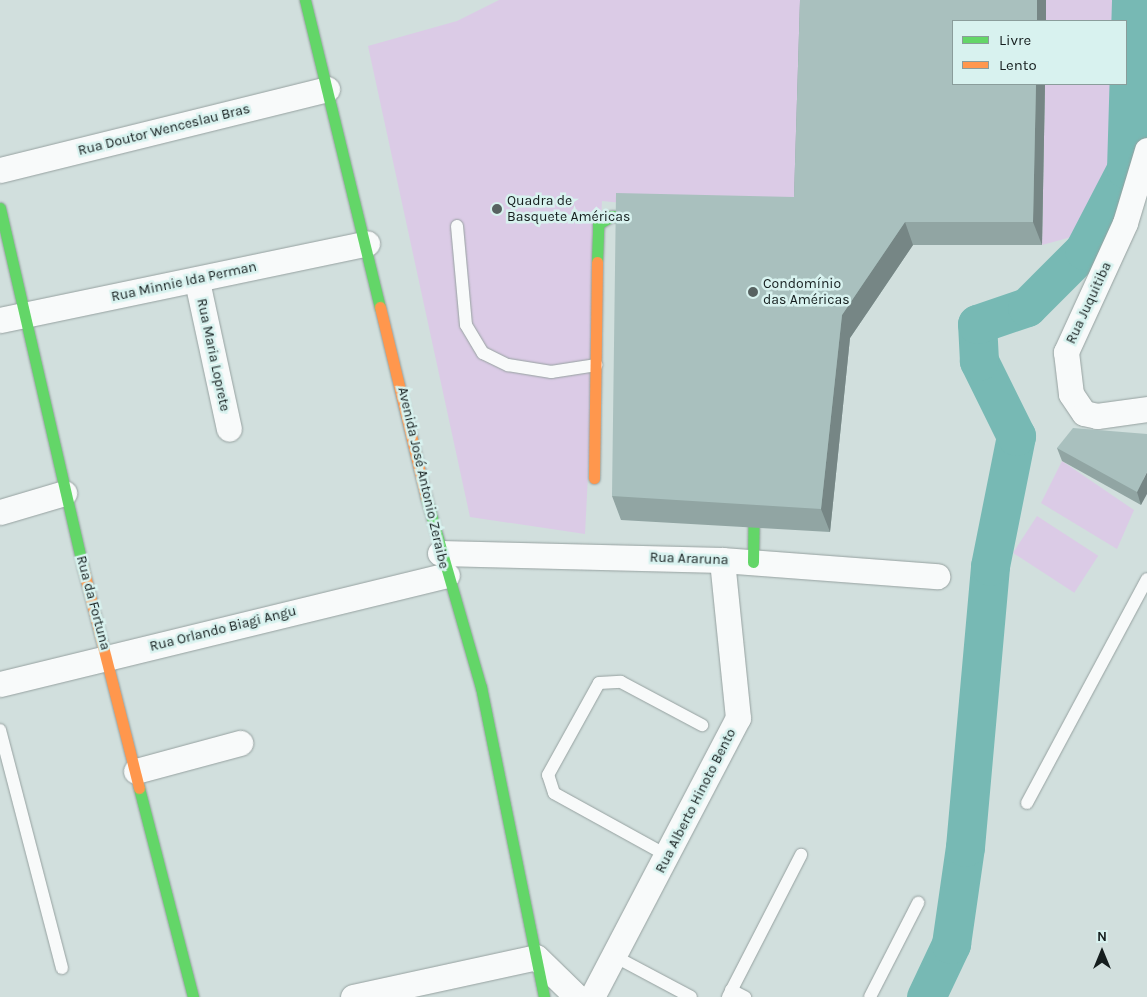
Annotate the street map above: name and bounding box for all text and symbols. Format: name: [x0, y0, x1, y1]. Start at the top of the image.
legend: [952, 20, 1127, 85]
text: Livre: [999, 31, 1031, 49]
text: Lento: [999, 56, 1037, 74]
street label: Rua Doutor Wenceslau Bras: [76, 101, 252, 159]
place label: Quadra de Basquete Américas: [507, 193, 630, 226]
marker: Quadra de Basquete Américas: [491, 203, 503, 215]
street label: Rua Minnie Ida Perman: [110, 258, 258, 306]
street label: Rua Juquitiba: [1063, 259, 1115, 347]
place label: Condomínio das Américas: [763, 276, 850, 308]
marker: Condomínio das Américas: [747, 286, 759, 298]
street label: Rua Maria Loprete: [193, 297, 233, 413]
street label: Avenida José Antonio Zeraibe: [394, 386, 452, 570]
street label: Rua Araruna: [649, 549, 729, 569]
street label: Rua da Fortuna: [72, 554, 114, 652]
street label: Rua Orlando Biagi Angu: [148, 603, 298, 655]
street label: Rua Alberto Hinoto Bento: [652, 726, 740, 876]
north arrow: [1077, 927, 1127, 977]
text: N: [1097, 928, 1107, 945]

